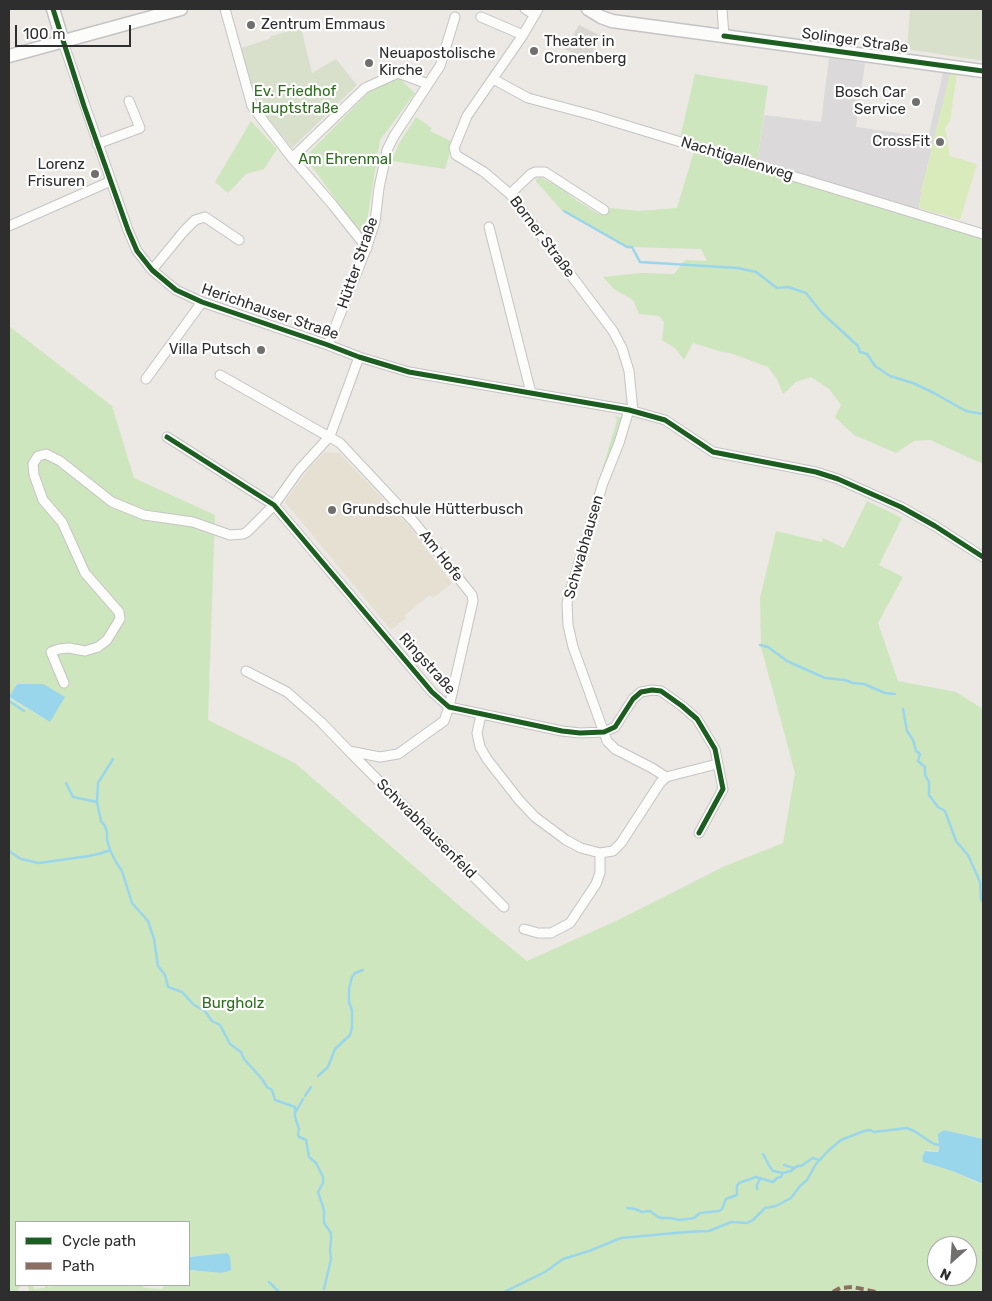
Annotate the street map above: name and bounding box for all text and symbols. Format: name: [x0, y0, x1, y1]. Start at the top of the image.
scale bar: [18, 15, 134, 47]
place label: Zentrum Emmaus: [261, 16, 385, 34]
marker: Zentrum Emmaus: [245, 19, 257, 31]
text: 100 m: [23, 25, 65, 43]
street label: Solinger Straße: [801, 25, 909, 57]
place label: Theater in Cronenberg: [544, 33, 627, 68]
place label: Neuapostolische Kirche: [379, 45, 496, 80]
marker: Theater in Cronenberg: [528, 45, 540, 57]
marker: Neuapostolische Kirche: [363, 57, 375, 69]
park label: Ev. Friedhof Hauptstraße: [251, 83, 339, 118]
place label: Bosch Car Service: [835, 84, 906, 119]
marker: Bosch Car Service: [910, 96, 922, 108]
street label: Nachtigallenweg: [679, 133, 795, 185]
place label: CrossFit: [872, 133, 930, 151]
marker: CrossFit: [934, 136, 946, 148]
park label: Am Ehrenmal: [298, 151, 392, 169]
place label: Lorenz Frisuren: [27, 156, 85, 191]
marker: Lorenz Frisuren: [89, 168, 101, 180]
street label: Borner Straße: [505, 193, 579, 281]
street label: Hütter Straße: [334, 215, 382, 311]
street label: Herichhauser Straße: [199, 280, 341, 344]
place label: Villa Putsch: [169, 341, 251, 359]
marker: Villa Putsch: [255, 344, 267, 356]
street label: Schwabhausen: [561, 493, 607, 601]
place label: Grundschule Hütterbusch: [342, 501, 523, 519]
marker: Grundschule Hütterbusch: [326, 504, 338, 516]
street label: Am Hofe: [415, 527, 467, 585]
street label: Ringstraße: [395, 630, 459, 698]
street label: Schwabhausenfeld: [372, 775, 480, 883]
park label: Burgholz: [202, 995, 264, 1013]
legend: [15, 1221, 190, 1286]
text: Cycle path: [62, 1232, 136, 1250]
north arrow: [927, 1236, 977, 1286]
text: Path: [62, 1257, 95, 1275]
text: N: [937, 1264, 954, 1284]

